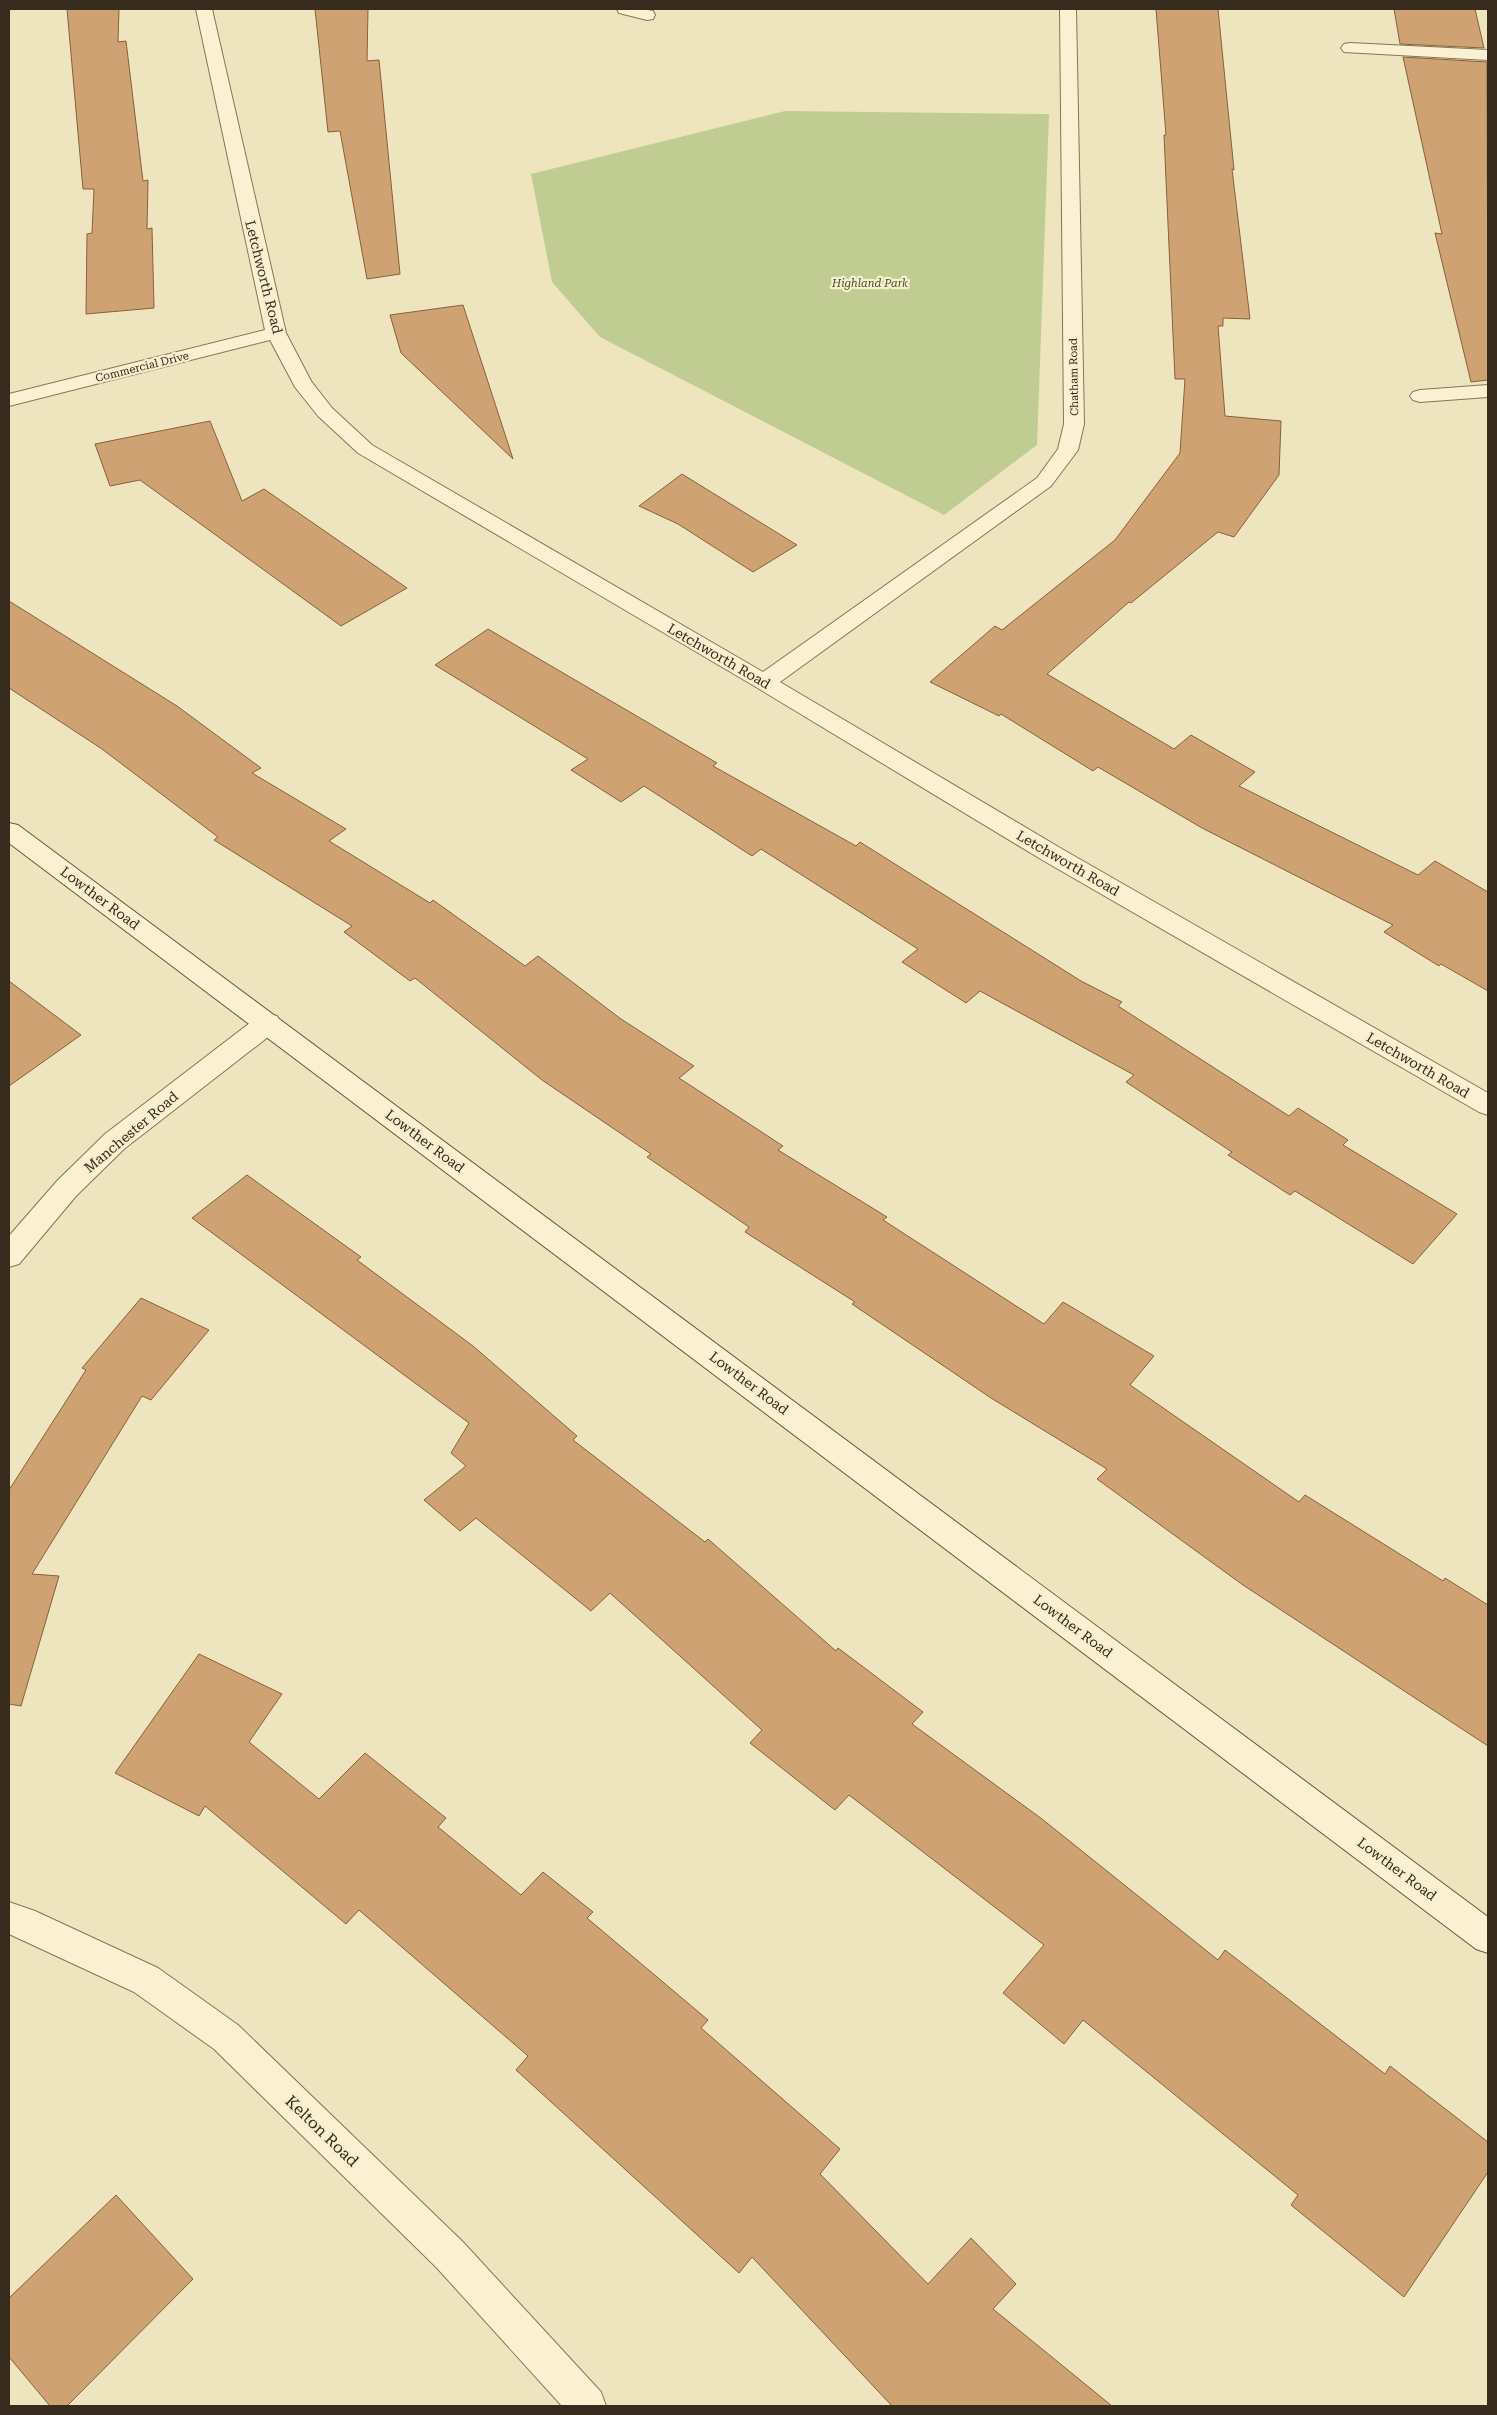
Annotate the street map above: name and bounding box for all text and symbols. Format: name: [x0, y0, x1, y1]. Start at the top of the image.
street label: Letchworth Road: [242, 219, 286, 335]
park label: Highland Park: [831, 277, 908, 290]
street label: Chatham Road: [1067, 338, 1081, 416]
street label: Commercial Drive: [94, 349, 190, 385]
street label: Letchworth Road: [665, 620, 773, 692]
street label: Letchworth Road: [1014, 827, 1122, 899]
street label: Lowther Road: [57, 863, 143, 933]
street label: Letchworth Road: [1364, 1029, 1472, 1101]
street label: Manchester Road: [81, 1088, 181, 1176]
street label: Lowther Road: [382, 1106, 468, 1176]
street label: Lowther Road: [706, 1348, 792, 1418]
street label: Lowther Road: [1030, 1591, 1116, 1661]
street label: Lowther Road: [1354, 1834, 1440, 1904]
street label: Kelton Road: [282, 2091, 362, 2171]

